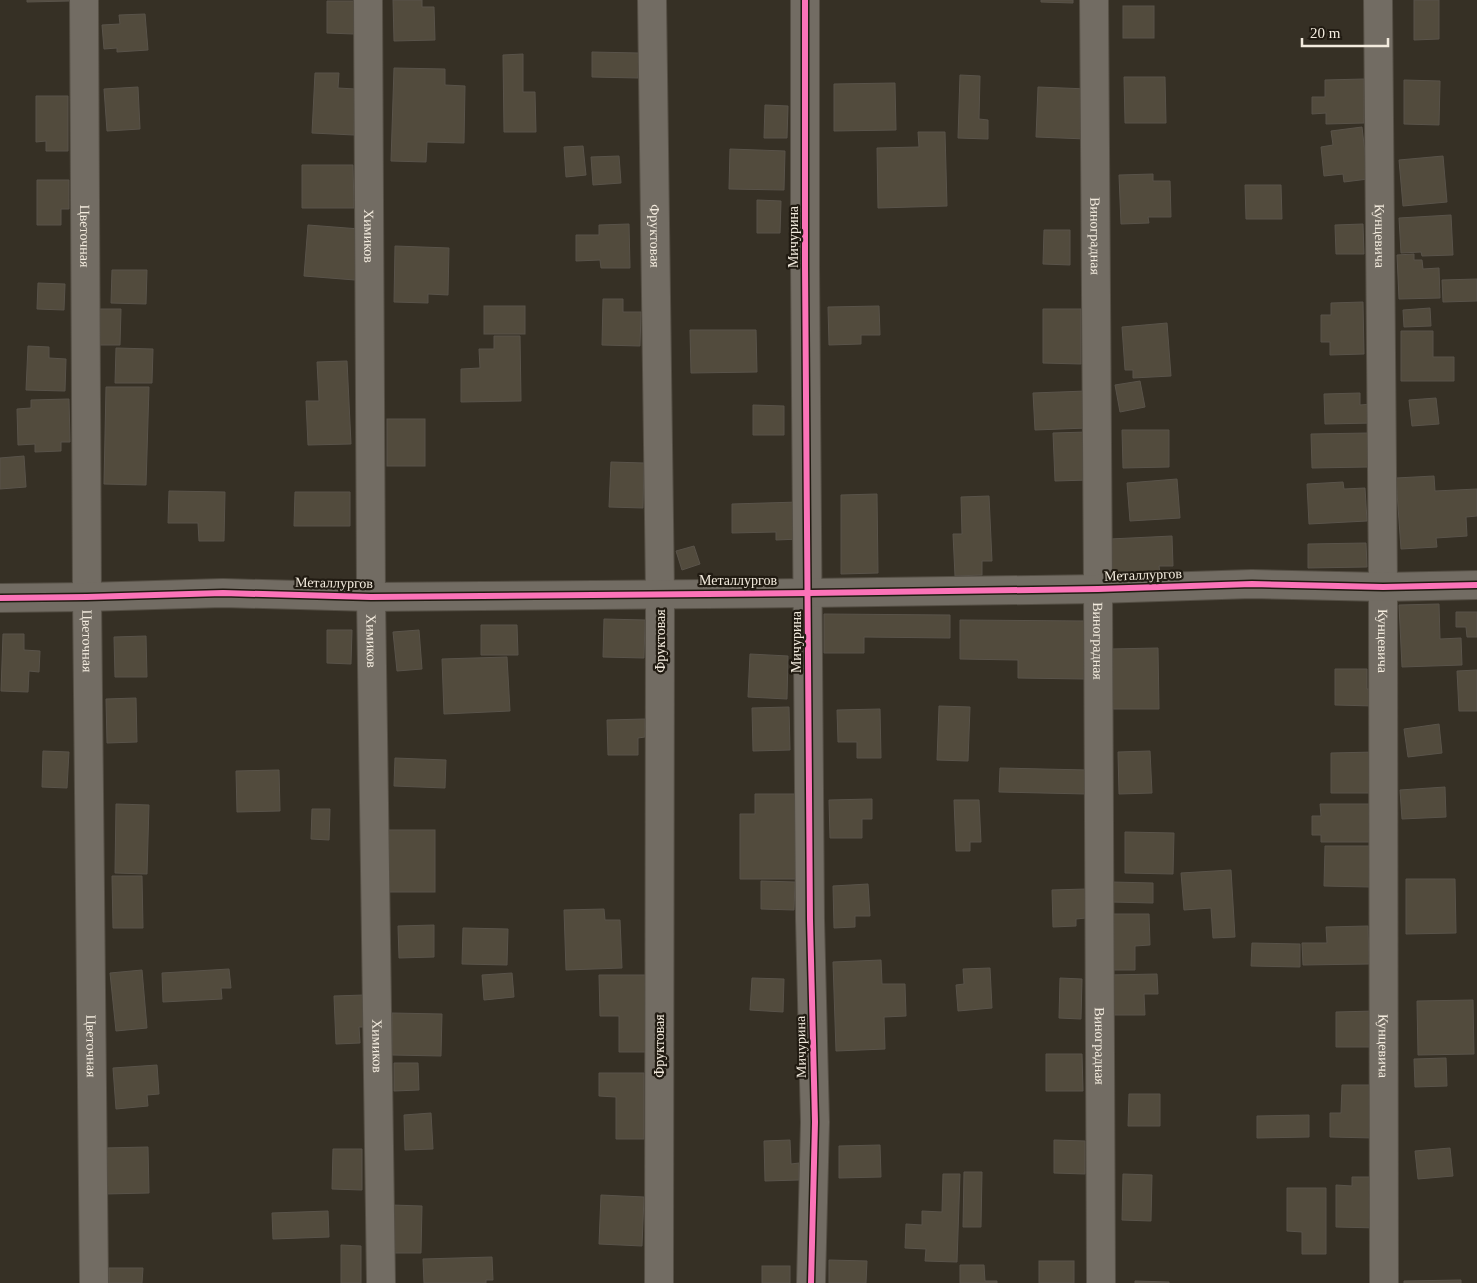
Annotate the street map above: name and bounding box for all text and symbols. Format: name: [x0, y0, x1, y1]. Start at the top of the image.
scale bar: [1302, 15, 1388, 47]
text: 20 m: [1310, 25, 1341, 41]
street label: Виноградная: [1088, 197, 1103, 275]
street label: Фруктовая: [647, 204, 663, 268]
street label: Кунцевича: [1372, 204, 1388, 269]
street label: Цветочная: [78, 205, 93, 268]
street label: Мичурина: [786, 205, 801, 268]
street label: Химиков: [362, 209, 377, 263]
street label: Металлургов: [1104, 566, 1183, 584]
street label: Металлургов: [699, 573, 777, 588]
street label: Металлургов: [295, 575, 374, 591]
street label: Виноградная: [1091, 602, 1106, 680]
street label: Фруктовая: [653, 609, 668, 673]
street label: Кунцевича: [1376, 609, 1391, 674]
street label: Цветочная: [80, 610, 95, 673]
street label: Мичурина: [789, 610, 804, 673]
street label: Химиков: [364, 614, 380, 668]
street label: Виноградная: [1092, 1007, 1108, 1085]
street label: Фруктовая: [652, 1014, 667, 1078]
street label: Кунцевича: [1376, 1014, 1391, 1079]
street label: Цветочная: [84, 1015, 99, 1078]
street label: Мичурина: [793, 1015, 809, 1078]
street label: Химиков: [370, 1019, 385, 1073]

